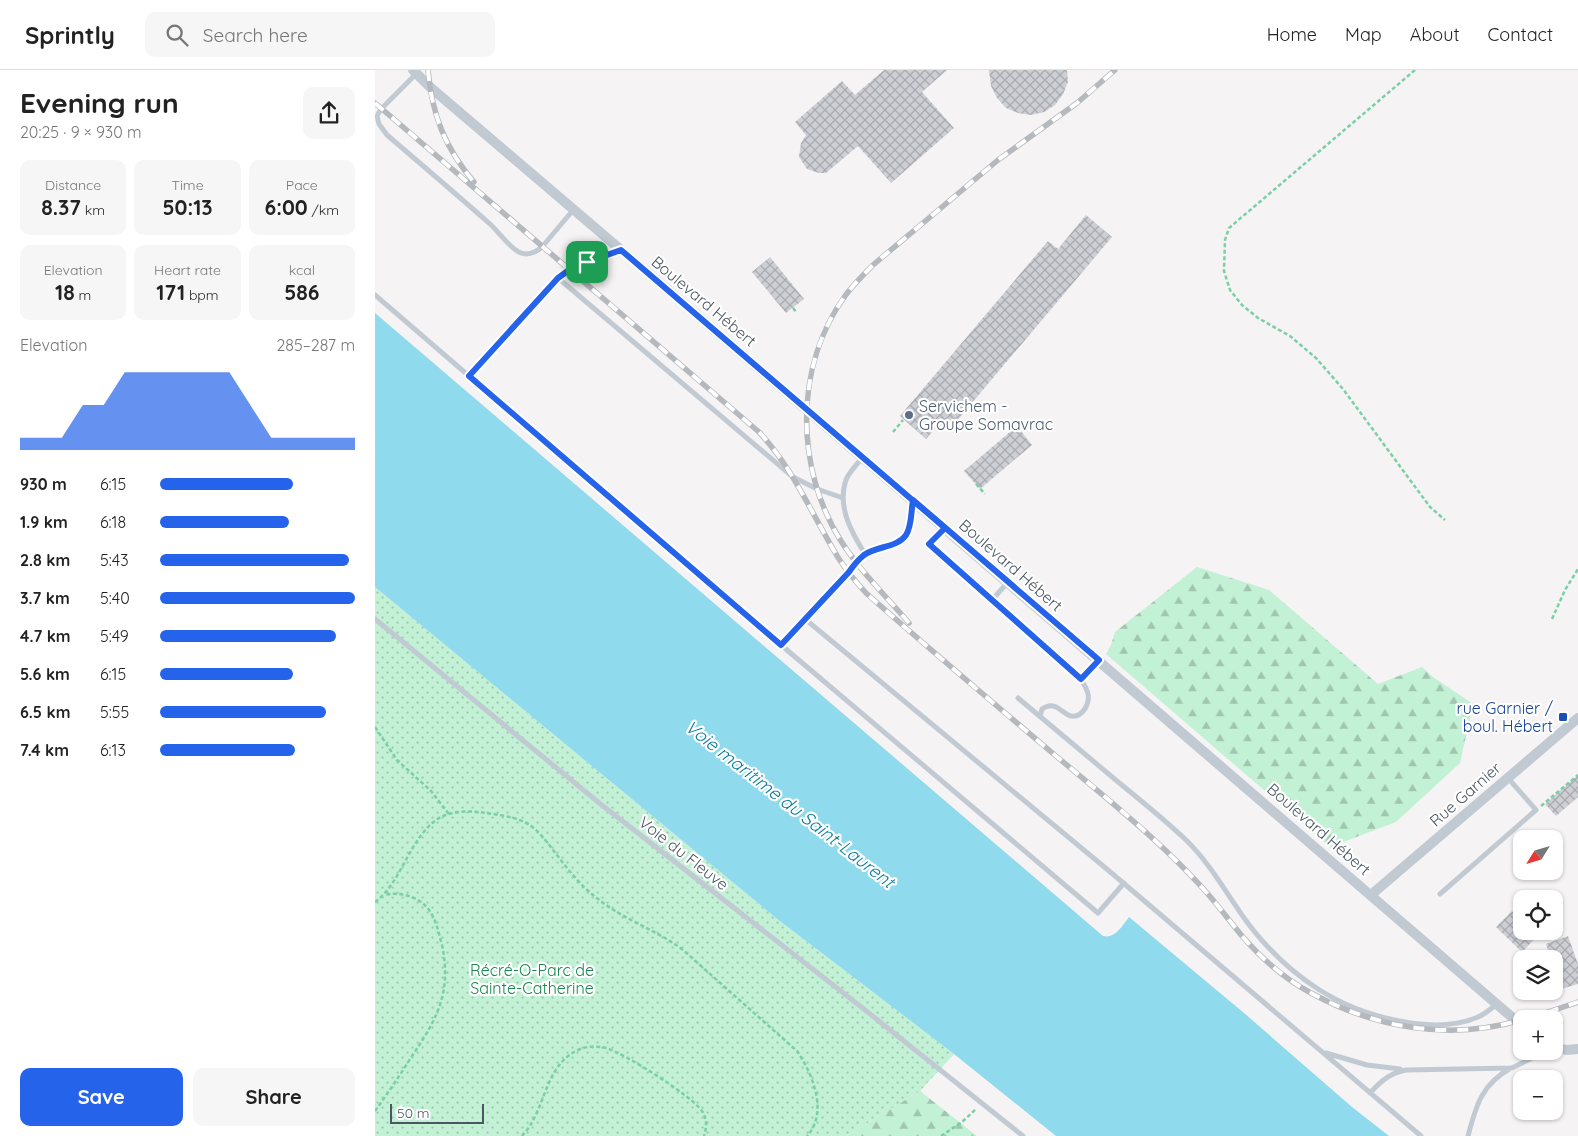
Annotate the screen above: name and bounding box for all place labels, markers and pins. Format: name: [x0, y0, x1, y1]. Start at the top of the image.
pin: [566, 241, 608, 283]
place label: Servichem - Groupe Somavrac: [919, 396, 1053, 434]
marker: Servichem - Groupe Somavrac: [903, 409, 915, 421]
place label: rue Garnier / boul. Hébert: [1457, 698, 1554, 736]
marker: rue Garnier / boul. Hébert: [1557, 711, 1569, 723]

